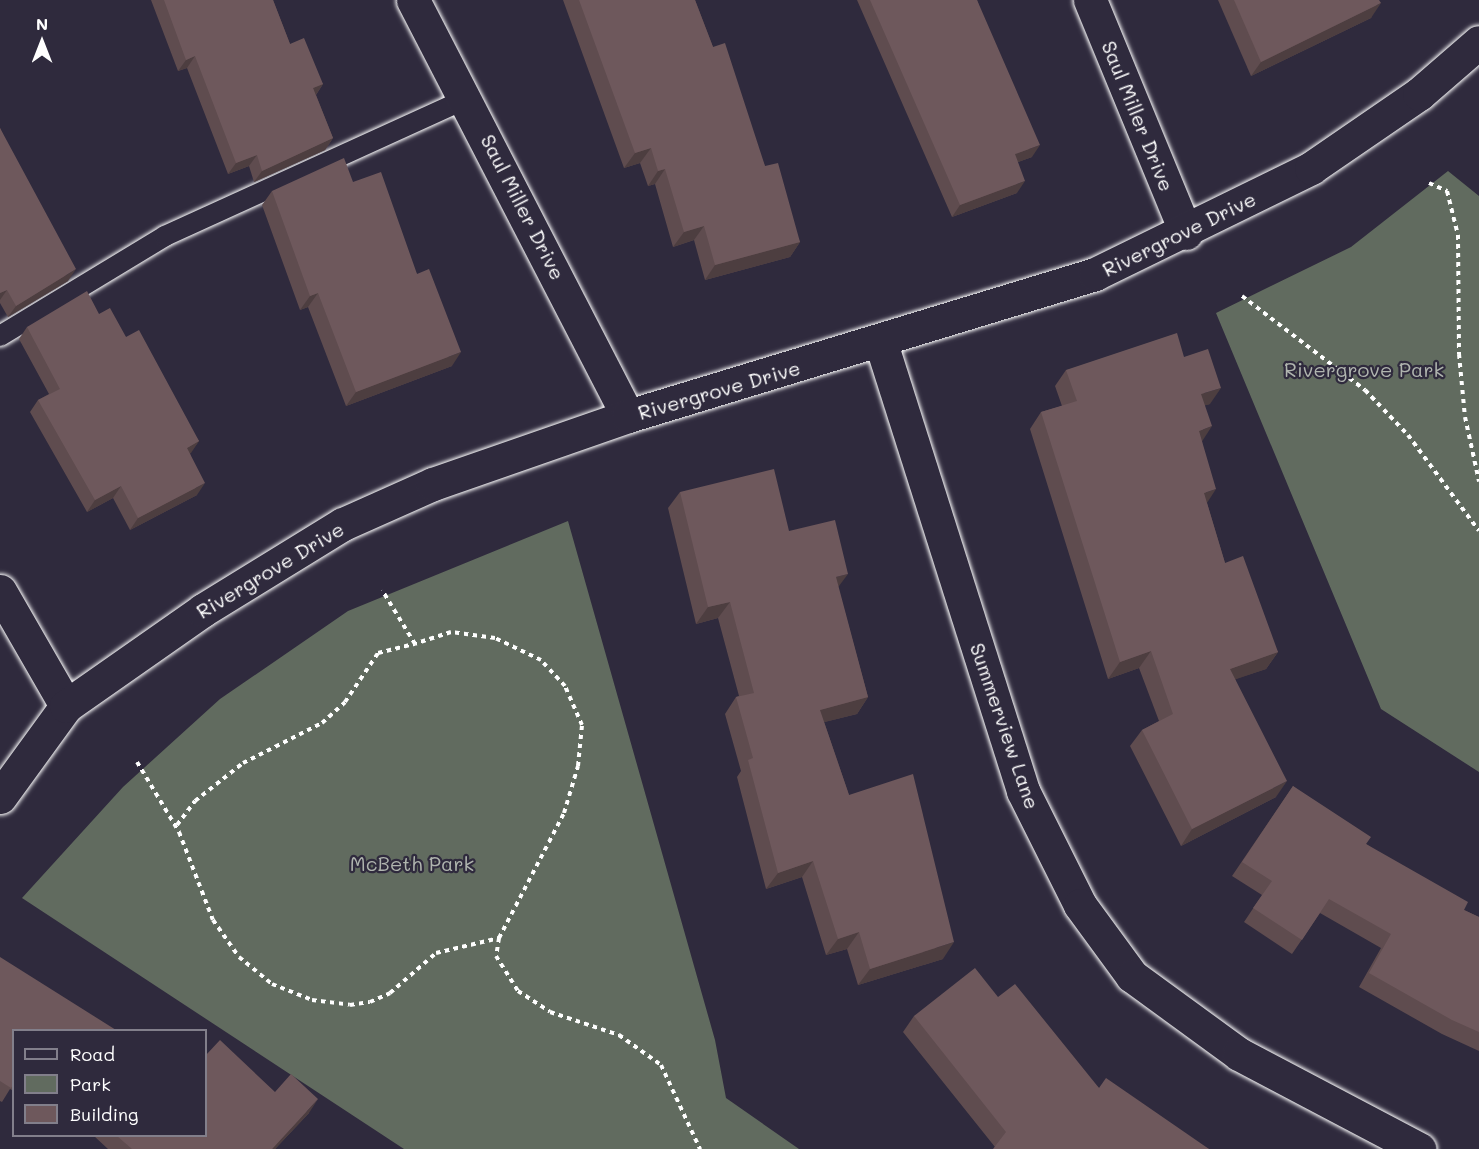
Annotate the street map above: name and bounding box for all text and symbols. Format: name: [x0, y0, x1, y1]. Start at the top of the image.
north arrow: [12, 12, 72, 72]
text: N: [36, 13, 48, 34]
street label: Saul Miller Drive: [1097, 37, 1179, 195]
street label: Saul Miller Drive: [476, 130, 570, 284]
street label: Rivergrove Drive: [1098, 186, 1260, 282]
street label: Rivergrove Drive: [635, 355, 803, 425]
park label: Rivergrove Park: [1284, 357, 1444, 381]
street label: Rivergrove Drive: [192, 517, 348, 623]
street label: Summerview Lane: [965, 640, 1045, 812]
park label: McBeth Park: [350, 851, 474, 875]
legend: [12, 1029, 207, 1137]
text: Road: [70, 1042, 115, 1066]
text: Park: [70, 1072, 111, 1096]
text: Building: [70, 1102, 138, 1126]

